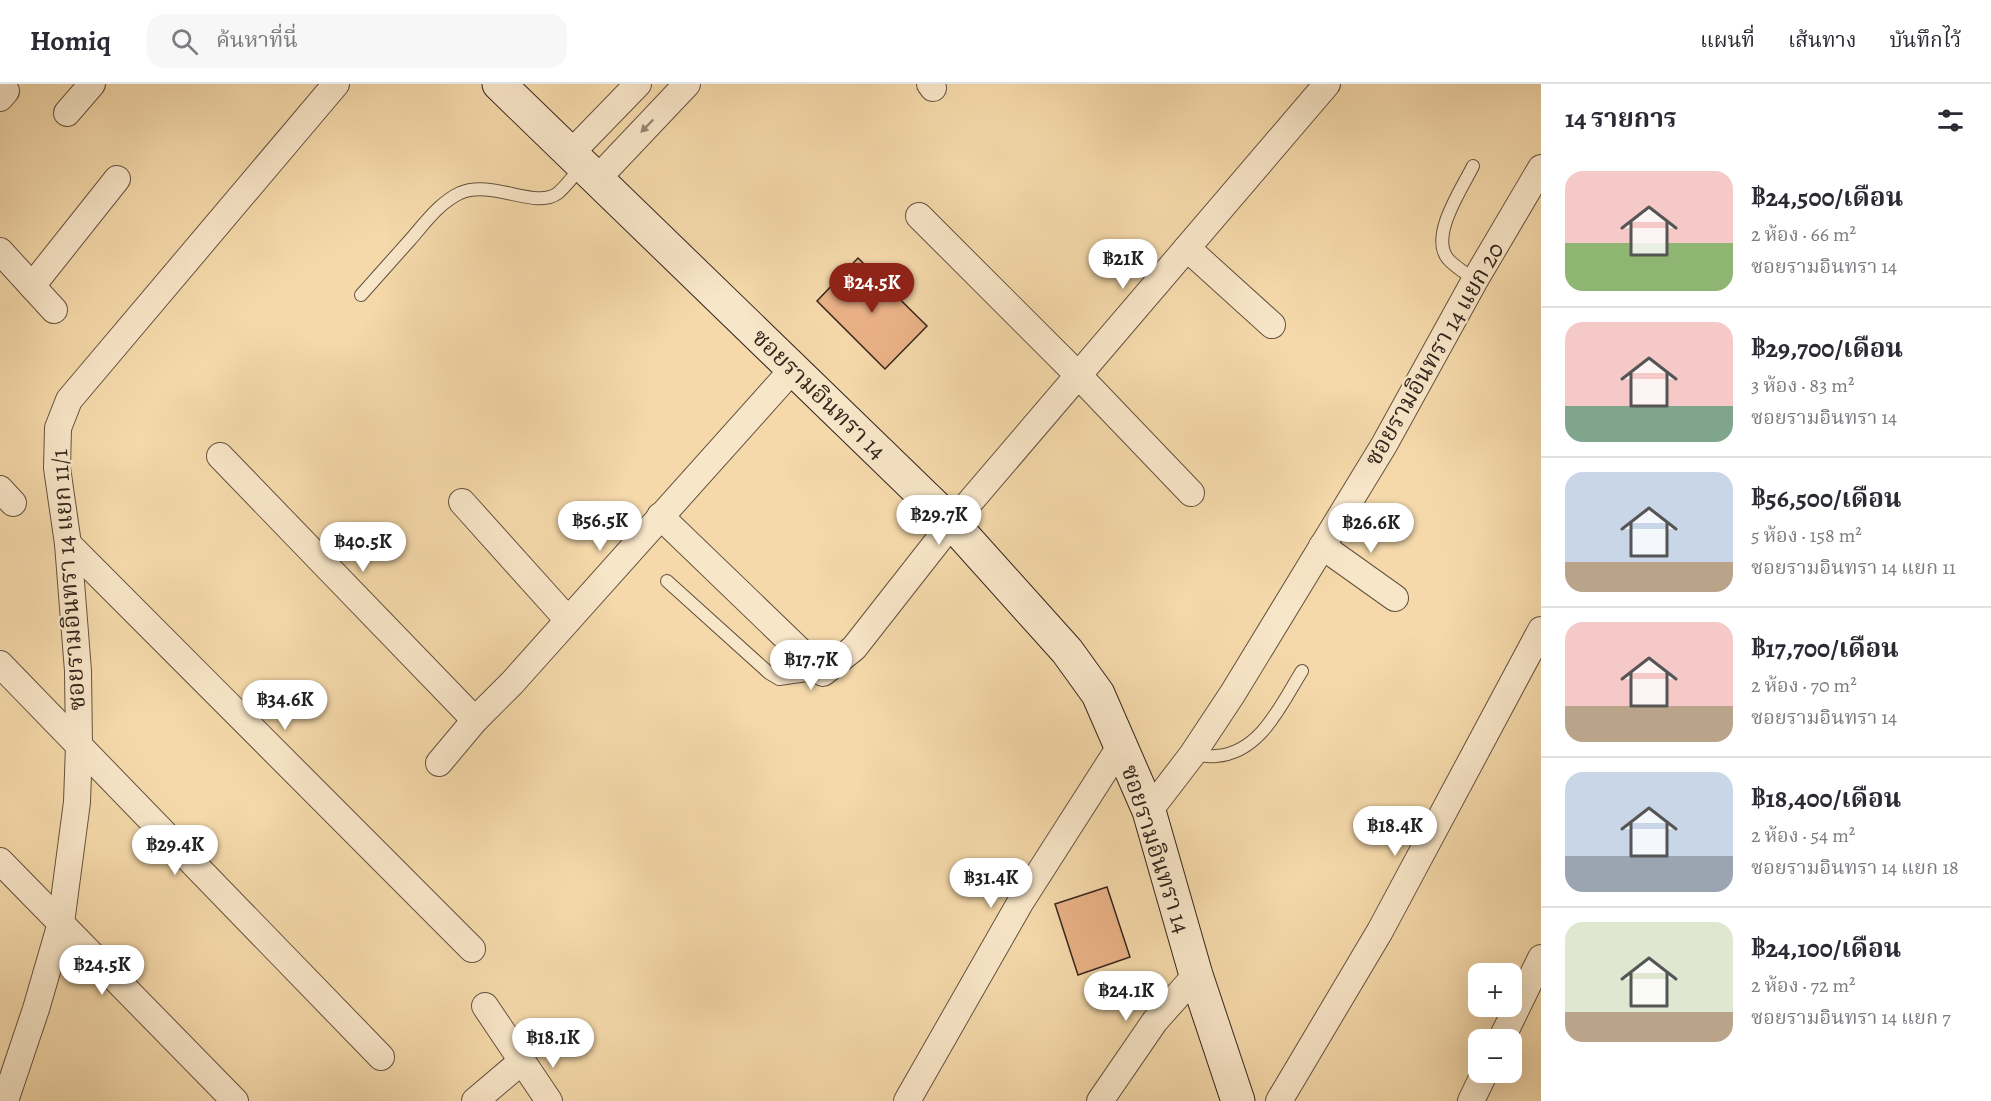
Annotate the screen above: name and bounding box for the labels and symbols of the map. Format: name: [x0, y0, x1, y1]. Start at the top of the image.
one-way arrow: [640, 119, 654, 134]
street label: ซอยรามอินทรา 14 แยก 20: [1357, 236, 1511, 472]
pin: ฿21K: [1087, 239, 1159, 290]
pin: ฿24.5K: [823, 263, 921, 314]
street label: ซอยรามอินทรา 14: [745, 322, 893, 466]
street label: ซอยรามอินทรา 14 แยก 11/1: [43, 448, 93, 712]
pin: ฿29.7K: [890, 495, 988, 546]
pin: ฿56.5K: [551, 501, 649, 552]
pin: ฿26.6K: [1322, 503, 1420, 554]
pin: ฿40.5K: [314, 522, 412, 573]
pin: ฿17.7K: [762, 640, 860, 691]
pin: ฿34.6K: [236, 680, 334, 731]
street label: ซอยรามอินทรา 14: [1114, 761, 1198, 937]
pin: ฿18.4K: [1346, 806, 1444, 857]
pin: ฿29.4K: [126, 825, 224, 876]
pin: ฿31.4K: [942, 858, 1040, 909]
pin: ฿24.5K: [53, 945, 151, 996]
pin: ฿24.1K: [1077, 971, 1175, 1022]
pin: ฿18.1K: [504, 1018, 602, 1069]

